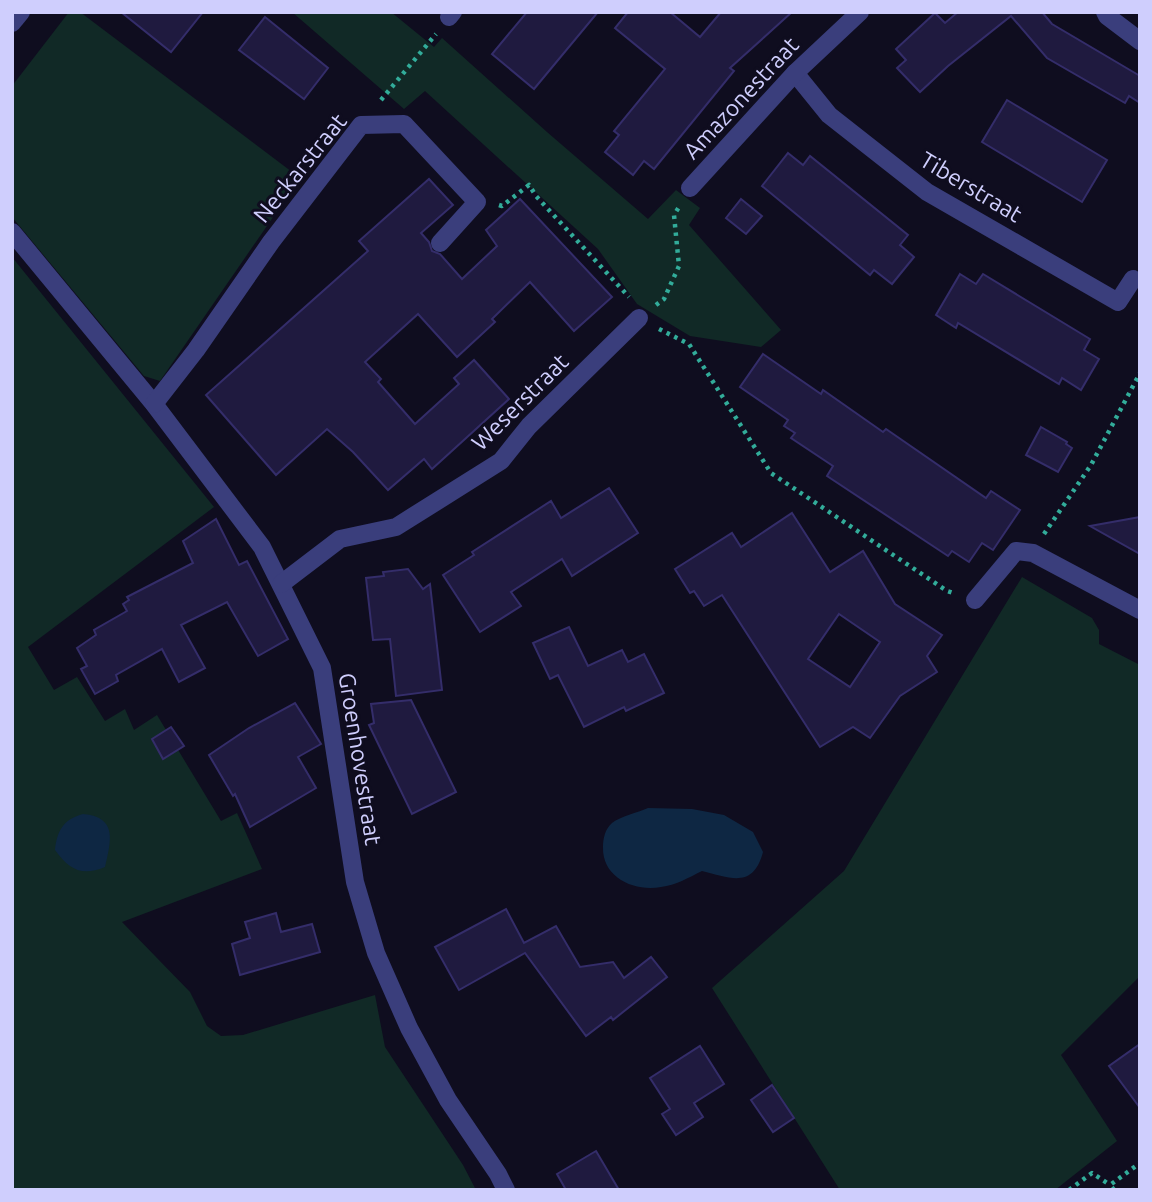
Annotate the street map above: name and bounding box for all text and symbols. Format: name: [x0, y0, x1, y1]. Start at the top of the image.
street label: Amazonestraat: [678, 32, 803, 163]
street label: Neckarstraat: [248, 108, 351, 227]
street label: Tiberstraat: [916, 146, 1027, 227]
street label: Weserstraat: [466, 348, 573, 455]
street label: Groenhovestraat: [335, 671, 386, 847]

